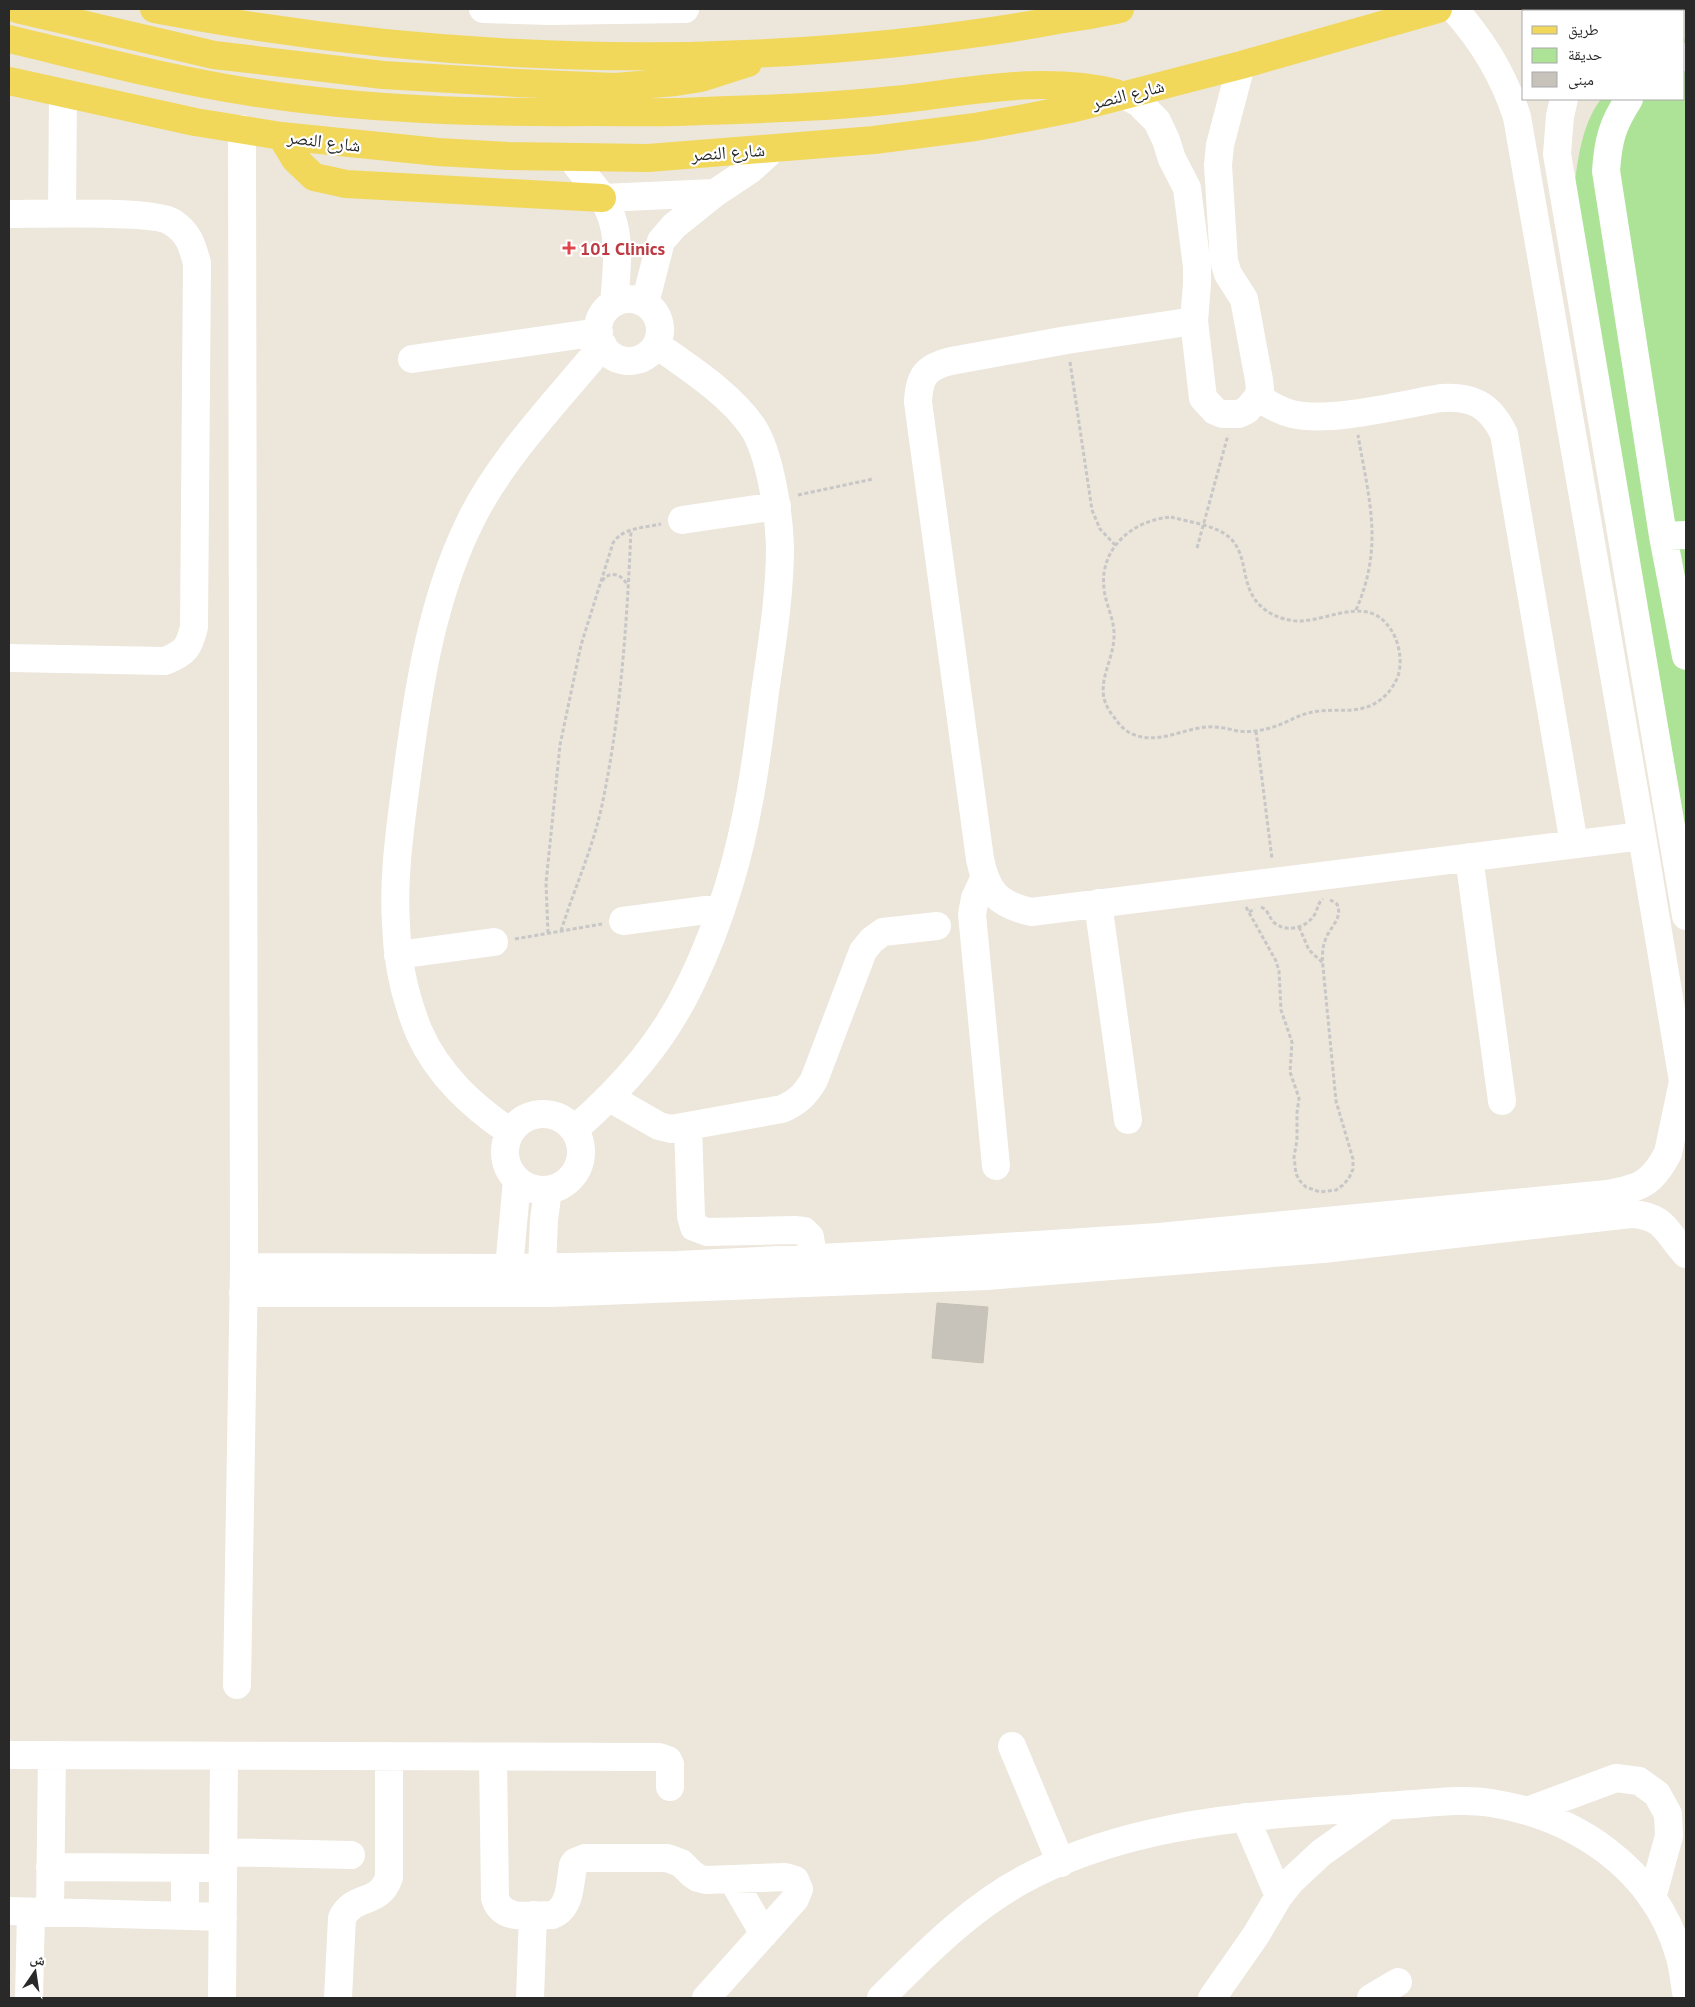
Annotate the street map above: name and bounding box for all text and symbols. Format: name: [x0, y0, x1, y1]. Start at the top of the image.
legend: [1522, 10, 1685, 100]
text: طريق: [1568, 20, 1599, 40]
text: حديقة: [1568, 45, 1603, 64]
text: مبنى: [1568, 70, 1594, 90]
street label: شارع النصر: [1089, 74, 1167, 114]
street label: شارع النصر: [285, 125, 362, 157]
street label: شارع النصر: [689, 138, 766, 166]
place label: 101 Clinics: [580, 237, 666, 260]
marker: 101 Clinics: [562, 241, 576, 255]
north arrow: [10, 1947, 60, 1997]
text: ش: [29, 1949, 47, 1970]

